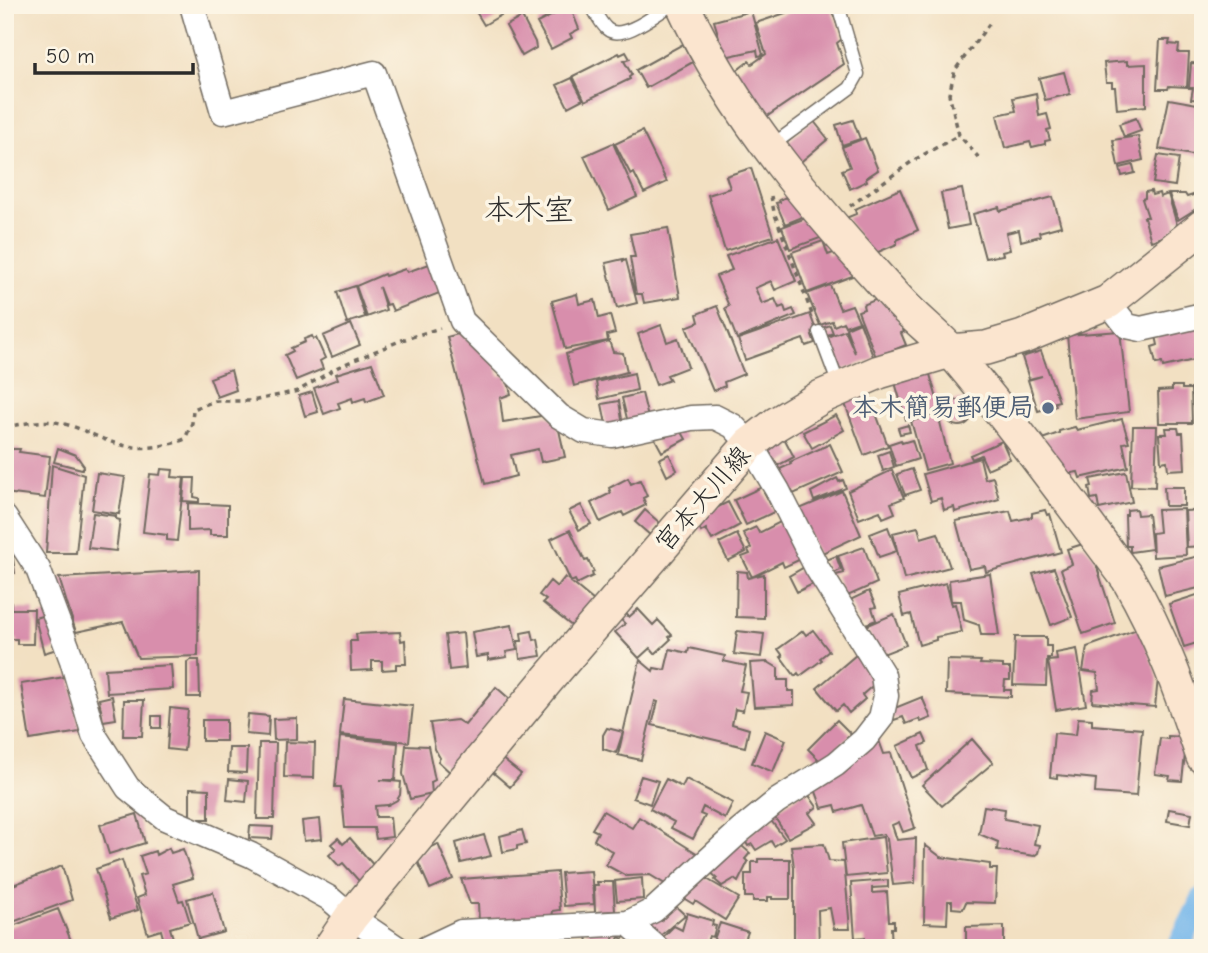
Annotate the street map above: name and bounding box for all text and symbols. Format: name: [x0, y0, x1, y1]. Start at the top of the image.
scale bar: [35, 32, 192, 76]
text: 50 m: [46, 44, 95, 68]
district label: 本木室: [484, 193, 574, 228]
place label: 本木簡易郵便局: [852, 393, 1034, 423]
marker: 本木簡易郵便局: [1040, 400, 1056, 416]
street label: 宮本大川線: [649, 440, 757, 558]

